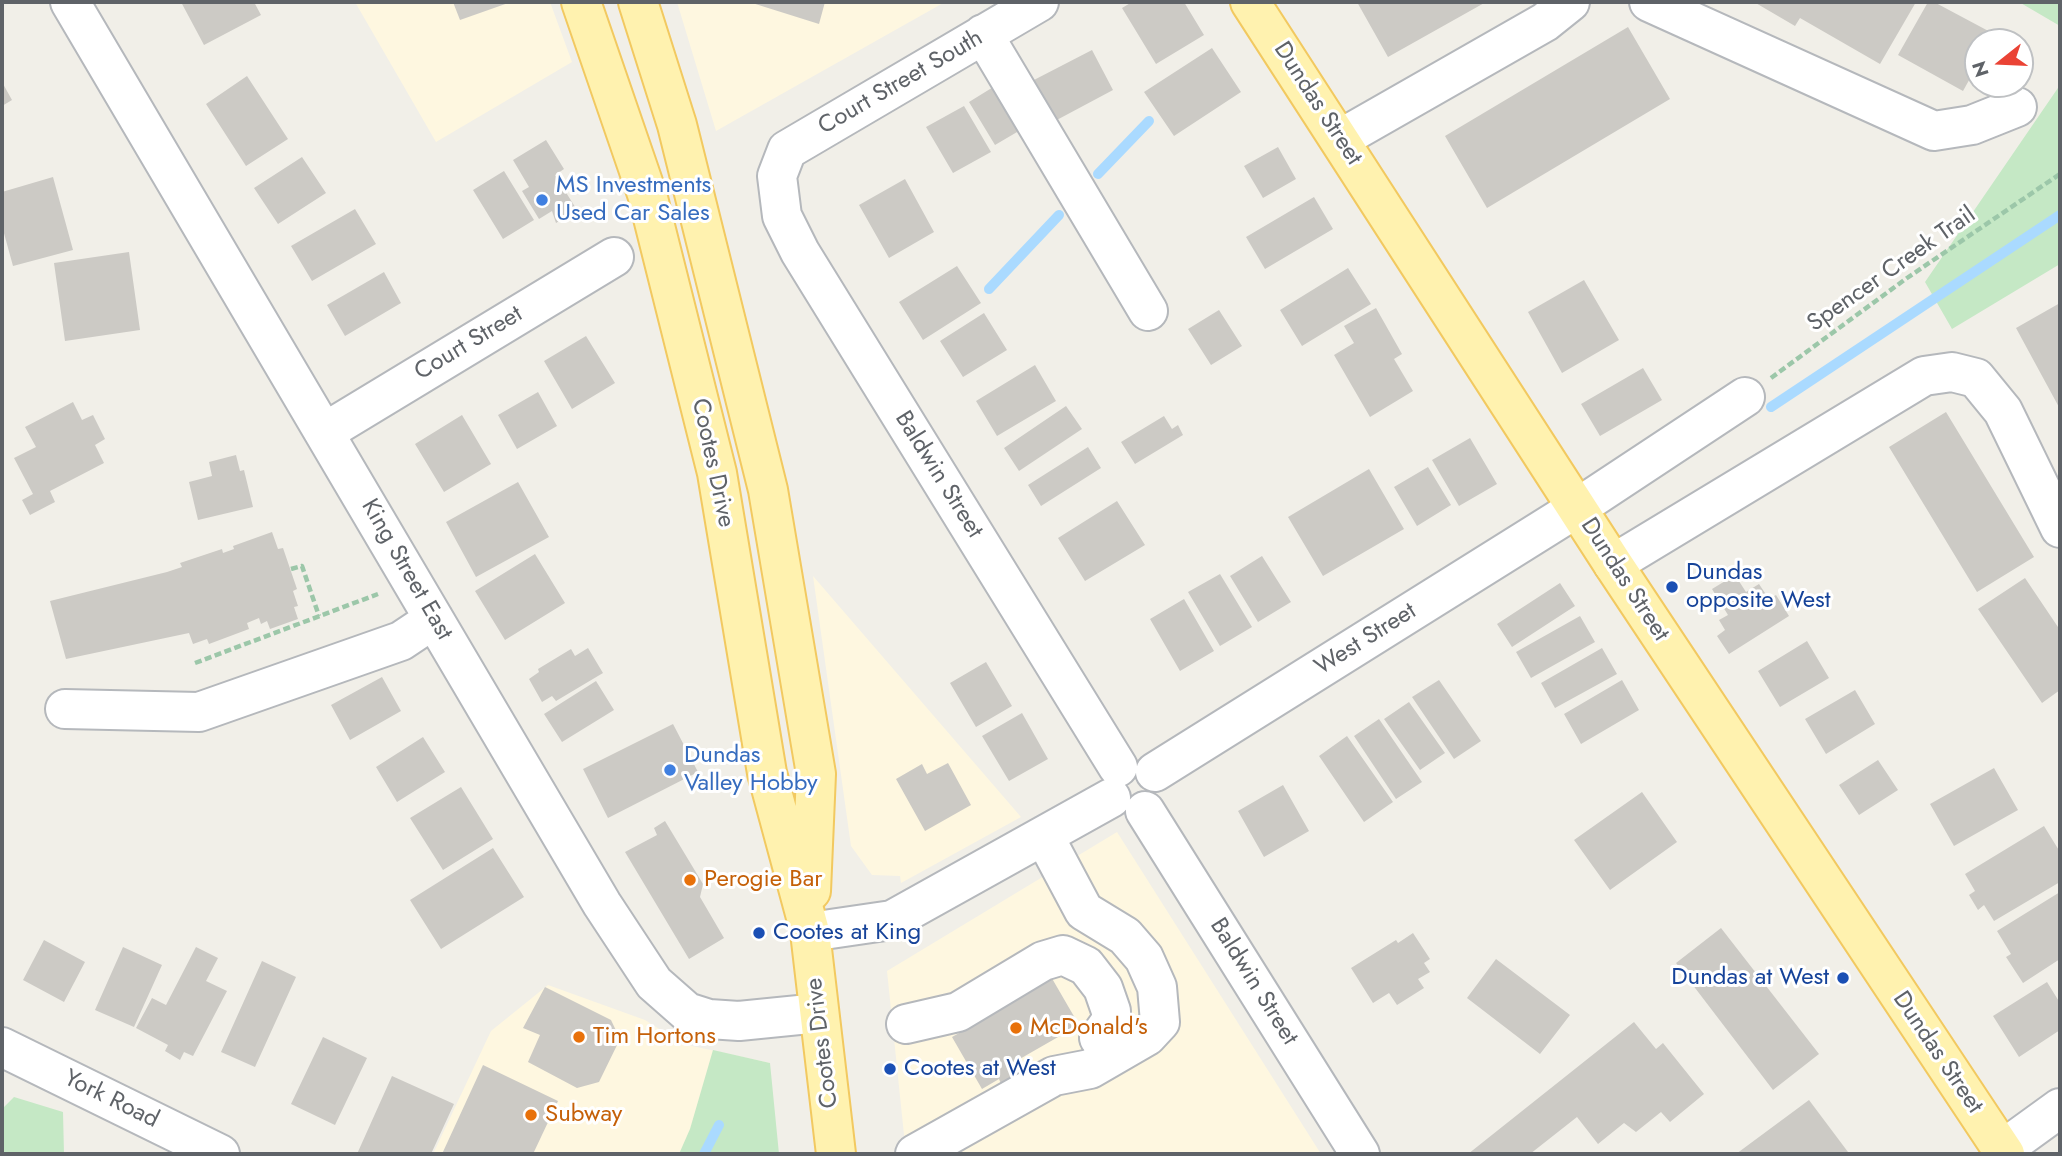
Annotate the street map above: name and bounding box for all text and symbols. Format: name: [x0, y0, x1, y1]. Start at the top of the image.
street label: Court Street South: [814, 24, 988, 142]
north arrow: [1964, 28, 2034, 98]
street label: Dundas Street: [1267, 37, 1367, 171]
text: N: [1965, 58, 1996, 80]
place label: MS Investments Used Car Sales: [556, 172, 711, 228]
marker: MS Investments Used Car Sales: [534, 192, 550, 208]
street label: Spencer Creek Trail: [1802, 201, 1982, 339]
street label: Court Street: [410, 301, 528, 387]
street label: Cootes Drive: [684, 396, 740, 530]
street label: Baldwin Street: [888, 406, 988, 544]
street label: King Street East: [354, 494, 458, 646]
street label: Dundas Street: [1574, 513, 1674, 647]
place label: Dundas opposite West: [1686, 559, 1830, 615]
marker: Dundas opposite West: [1664, 579, 1680, 595]
street label: West Street: [1310, 598, 1422, 682]
place label: Dundas Valley Hobby: [684, 742, 818, 798]
marker: Dundas Valley Hobby: [662, 762, 678, 778]
place label: Perogie Bar: [704, 866, 822, 894]
marker: Perogie Bar: [682, 872, 698, 888]
street label: Baldwin Street: [1203, 913, 1303, 1051]
place label: Cootes at King: [773, 919, 921, 947]
marker: Cootes at King: [751, 925, 767, 941]
place label: Dundas at West: [1671, 964, 1829, 992]
marker: Dundas at West: [1835, 970, 1851, 986]
street label: Cootes Drive: [801, 976, 845, 1110]
street label: Dundas Street: [1886, 987, 1988, 1119]
place label: McDonald's: [1030, 1014, 1148, 1042]
marker: McDonald's: [1008, 1020, 1024, 1036]
place label: Tim Hortons: [593, 1023, 716, 1051]
marker: Tim Hortons: [571, 1029, 587, 1045]
place label: Cootes at West: [904, 1055, 1056, 1083]
marker: Cootes at West: [882, 1061, 898, 1077]
street label: York Road: [59, 1065, 163, 1135]
place label: Subway: [545, 1101, 622, 1129]
marker: Subway: [523, 1107, 539, 1123]

